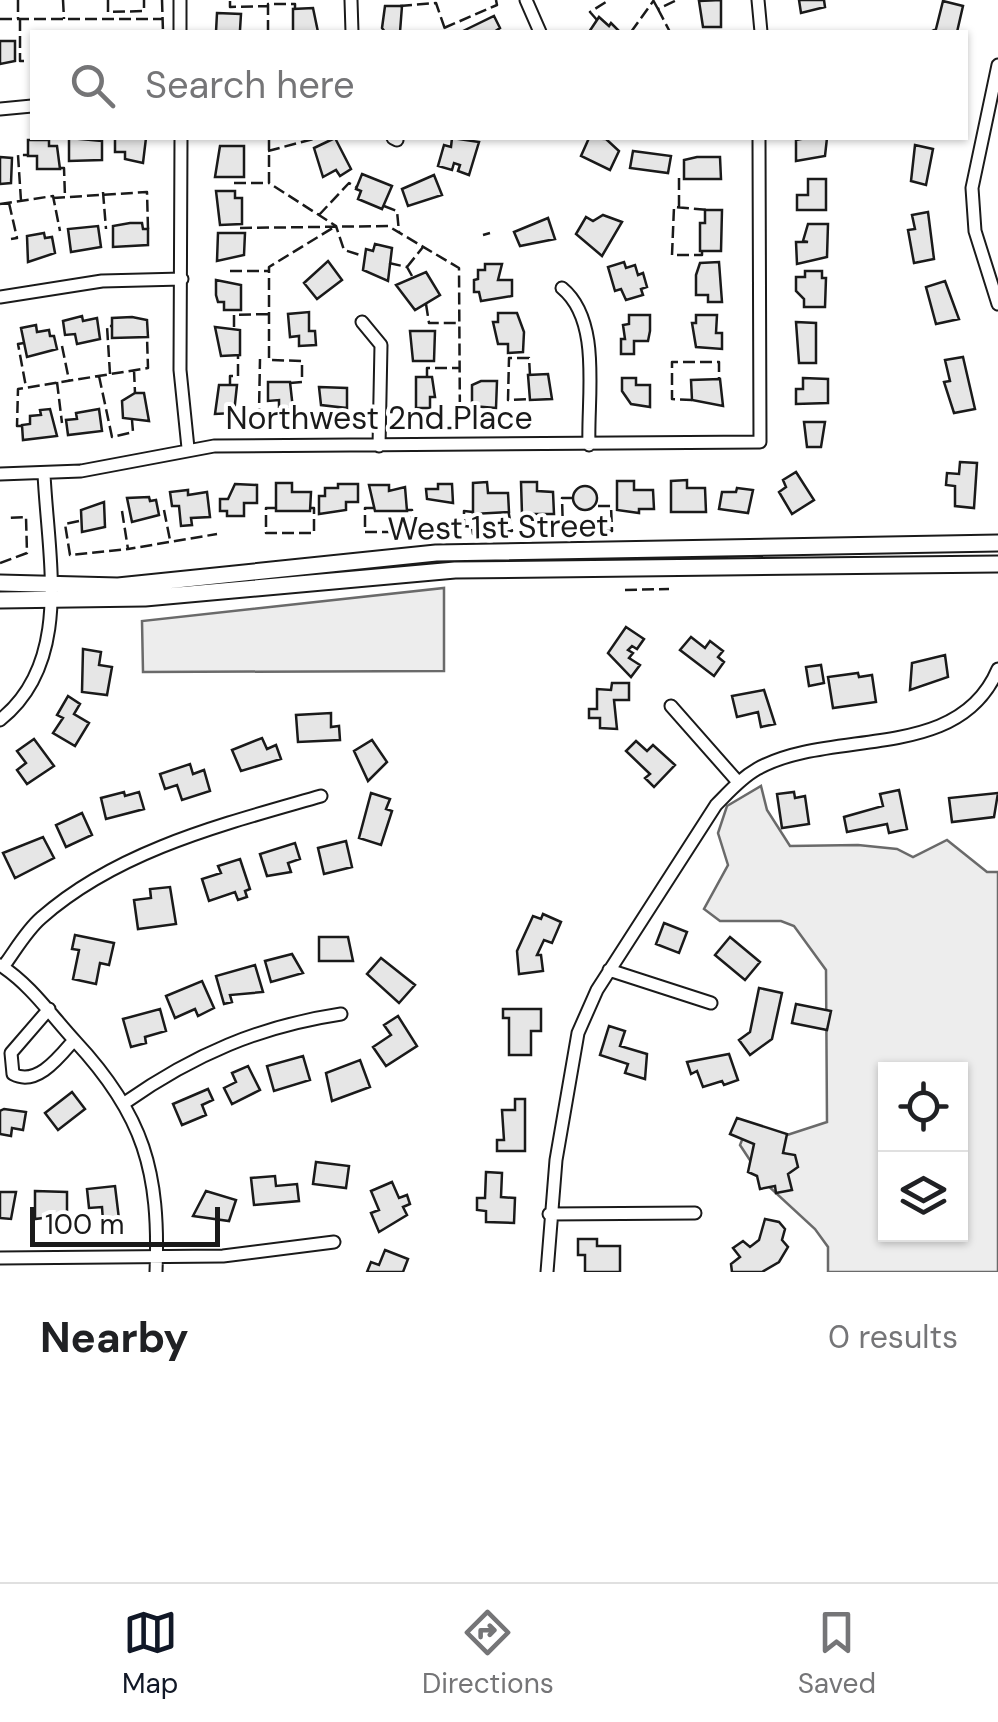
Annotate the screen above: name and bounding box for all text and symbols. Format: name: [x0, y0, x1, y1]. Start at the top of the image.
search box: [30, 30, 968, 140]
icon: search: [65, 58, 120, 113]
text: Search here: [145, 60, 355, 110]
street label: Northwest 2nd Place: [225, 397, 533, 439]
street label: West 1st Street: [387, 504, 609, 550]
map controls: [878, 1062, 968, 1242]
button: locate: [878, 1062, 968, 1152]
button: layers: [878, 1152, 968, 1242]
scale bar: [30, 1202, 220, 1246]
text: 100 m: [45, 1206, 124, 1243]
text: Nearby: [40, 1310, 189, 1365]
text: 0 results: [828, 1316, 958, 1358]
tab: Map: [122, 1605, 178, 1702]
tab: Directions: [422, 1605, 554, 1702]
tab: Saved: [798, 1605, 876, 1702]

